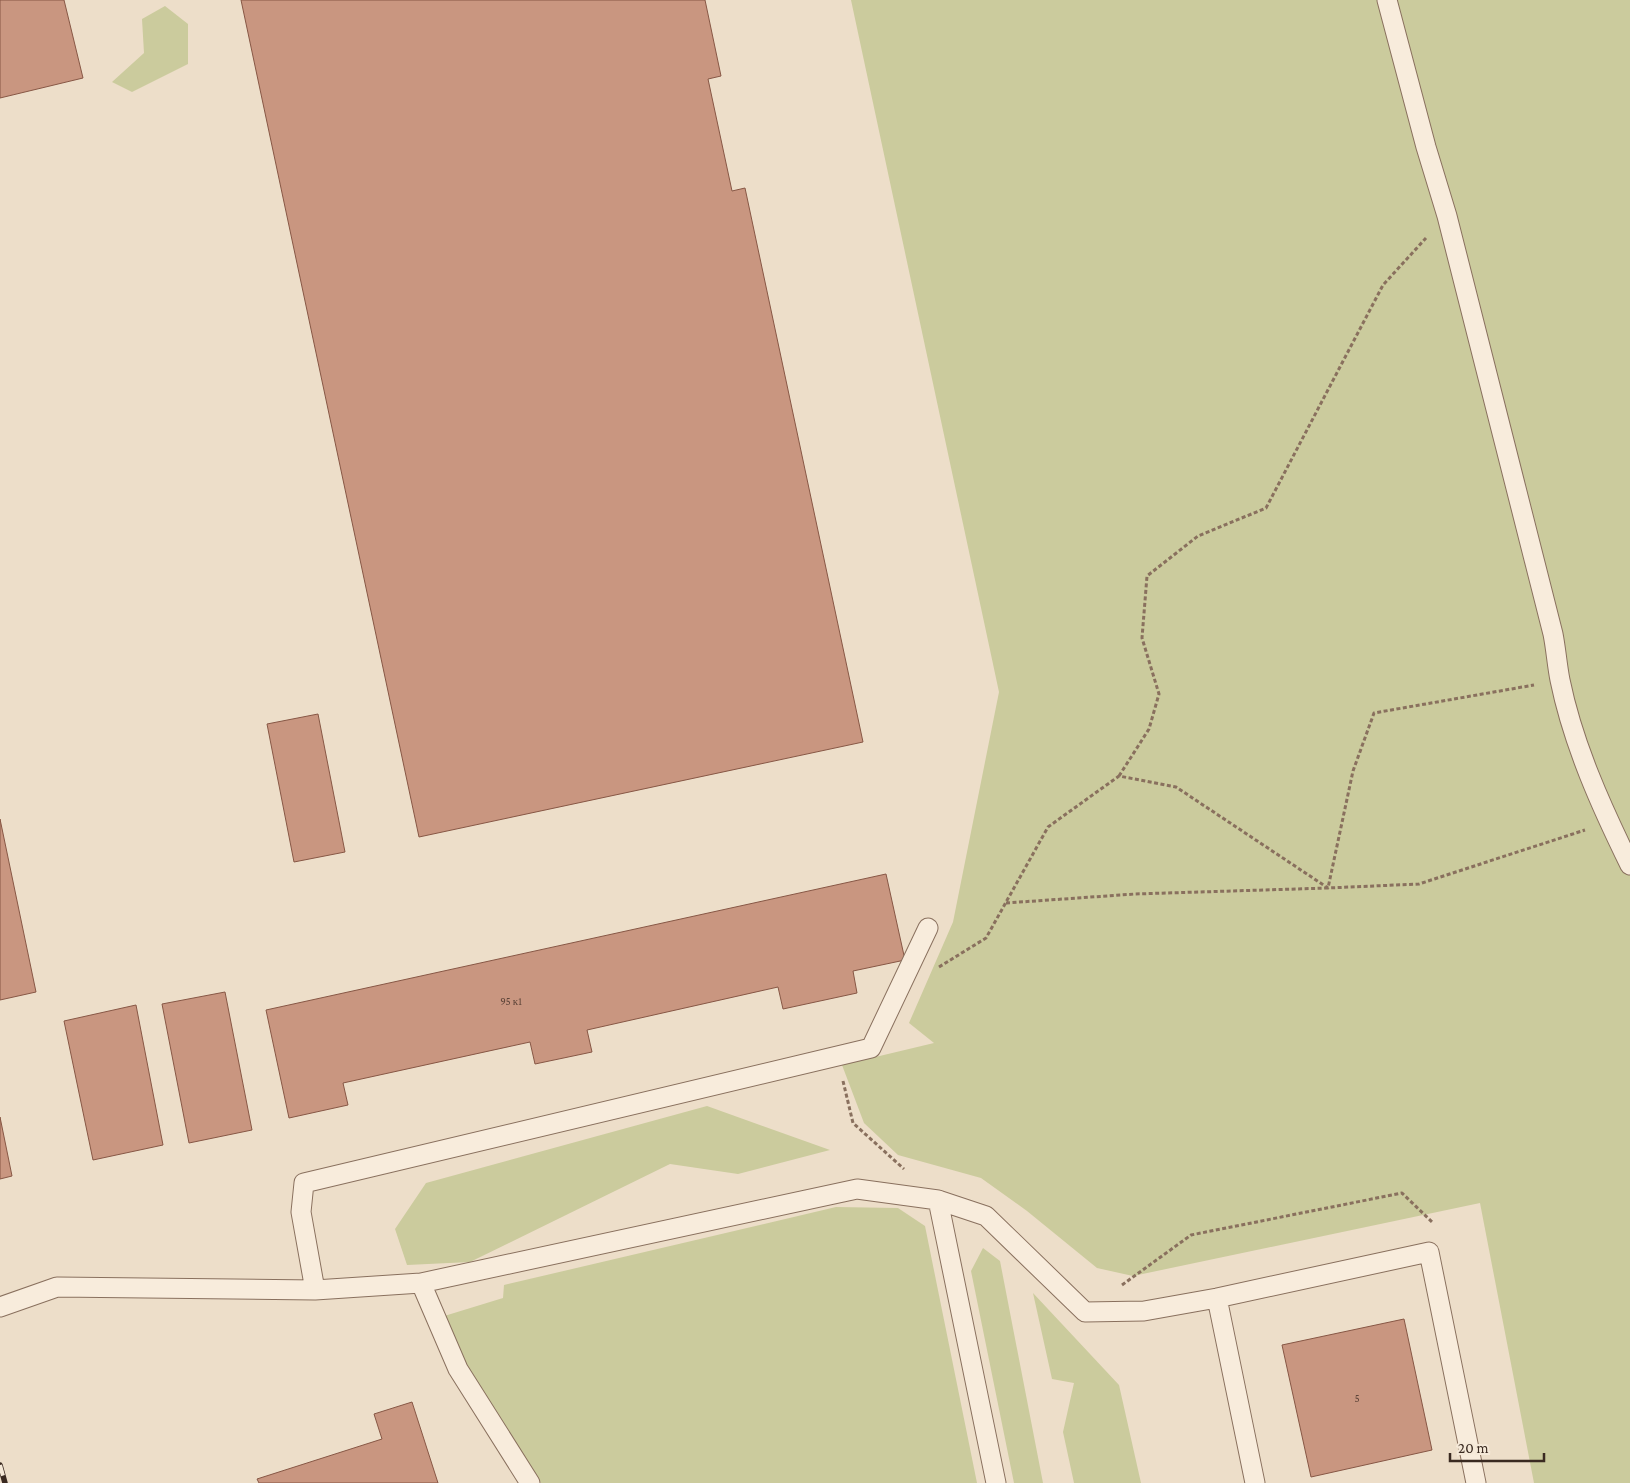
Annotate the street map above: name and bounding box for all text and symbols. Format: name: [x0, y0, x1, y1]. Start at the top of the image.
house number: 95 к1: [500, 995, 522, 1007]
house number: 5: [1354, 1392, 1360, 1404]
scale bar: [1450, 1430, 1544, 1462]
text: 20 m: [1458, 1440, 1489, 1456]

